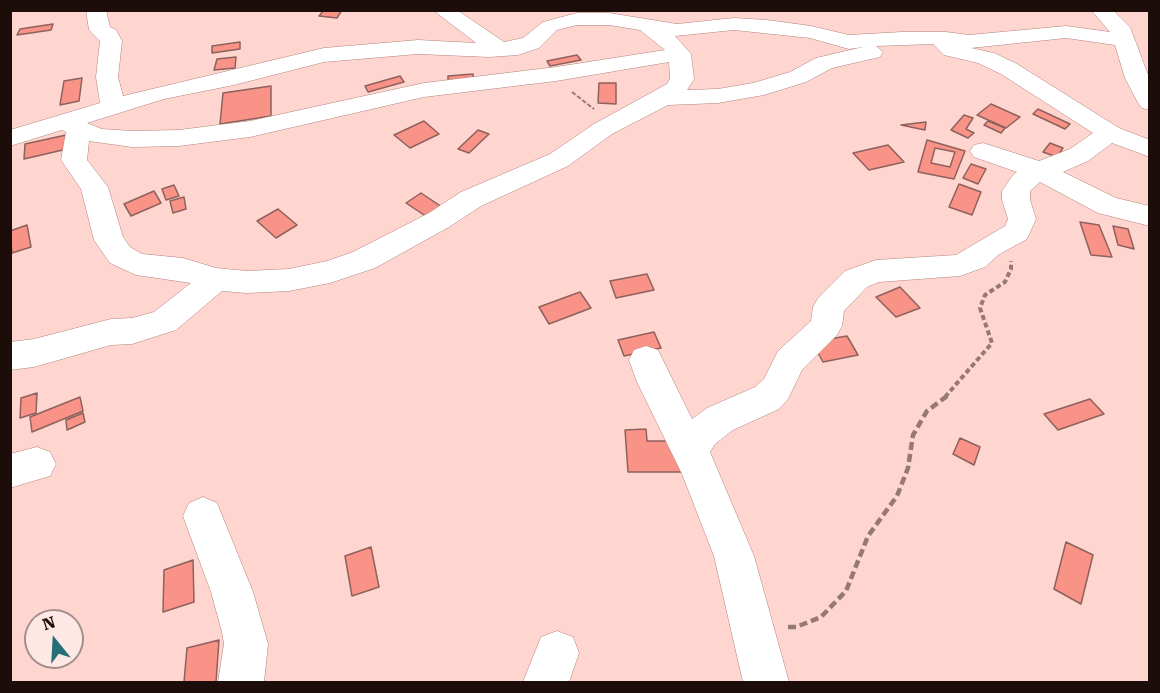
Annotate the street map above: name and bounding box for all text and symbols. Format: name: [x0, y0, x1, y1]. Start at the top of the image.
north arrow: [24, 609, 84, 669]
text: N: [40, 612, 58, 634]

